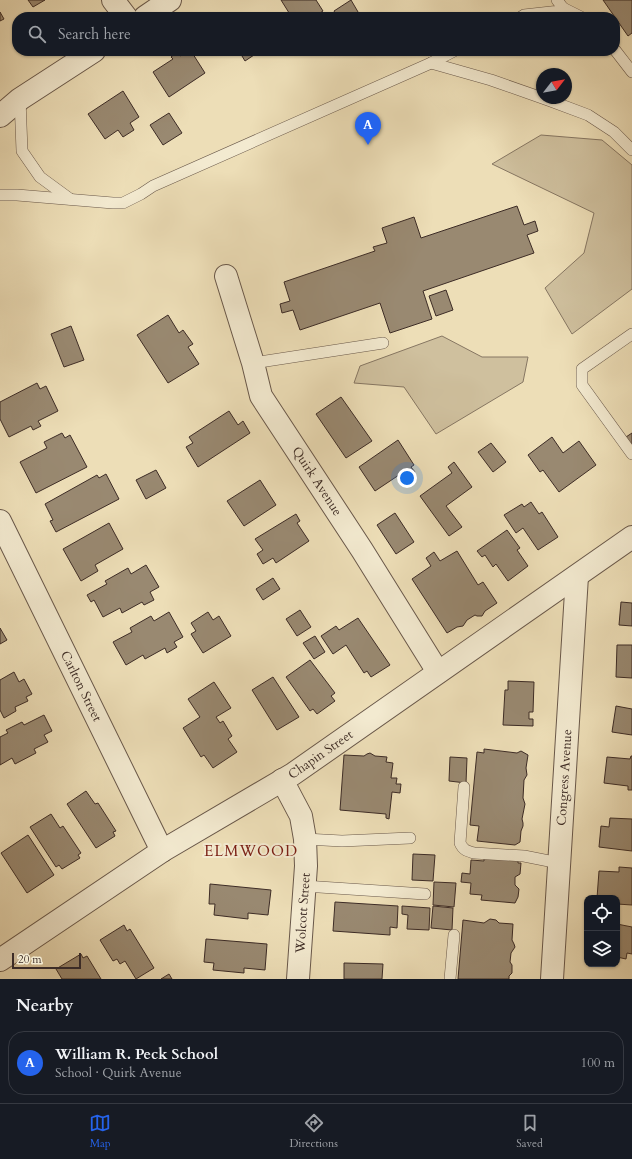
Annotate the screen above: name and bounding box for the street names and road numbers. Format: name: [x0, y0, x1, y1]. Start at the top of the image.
street label: Quirk Avenue: [288, 443, 346, 519]
street label: Carlton Street: [56, 648, 106, 725]
street label: Chapin Street: [285, 726, 357, 784]
street label: Congress Avenue: [553, 728, 576, 826]
street label: Wolcott Street: [291, 872, 315, 955]

